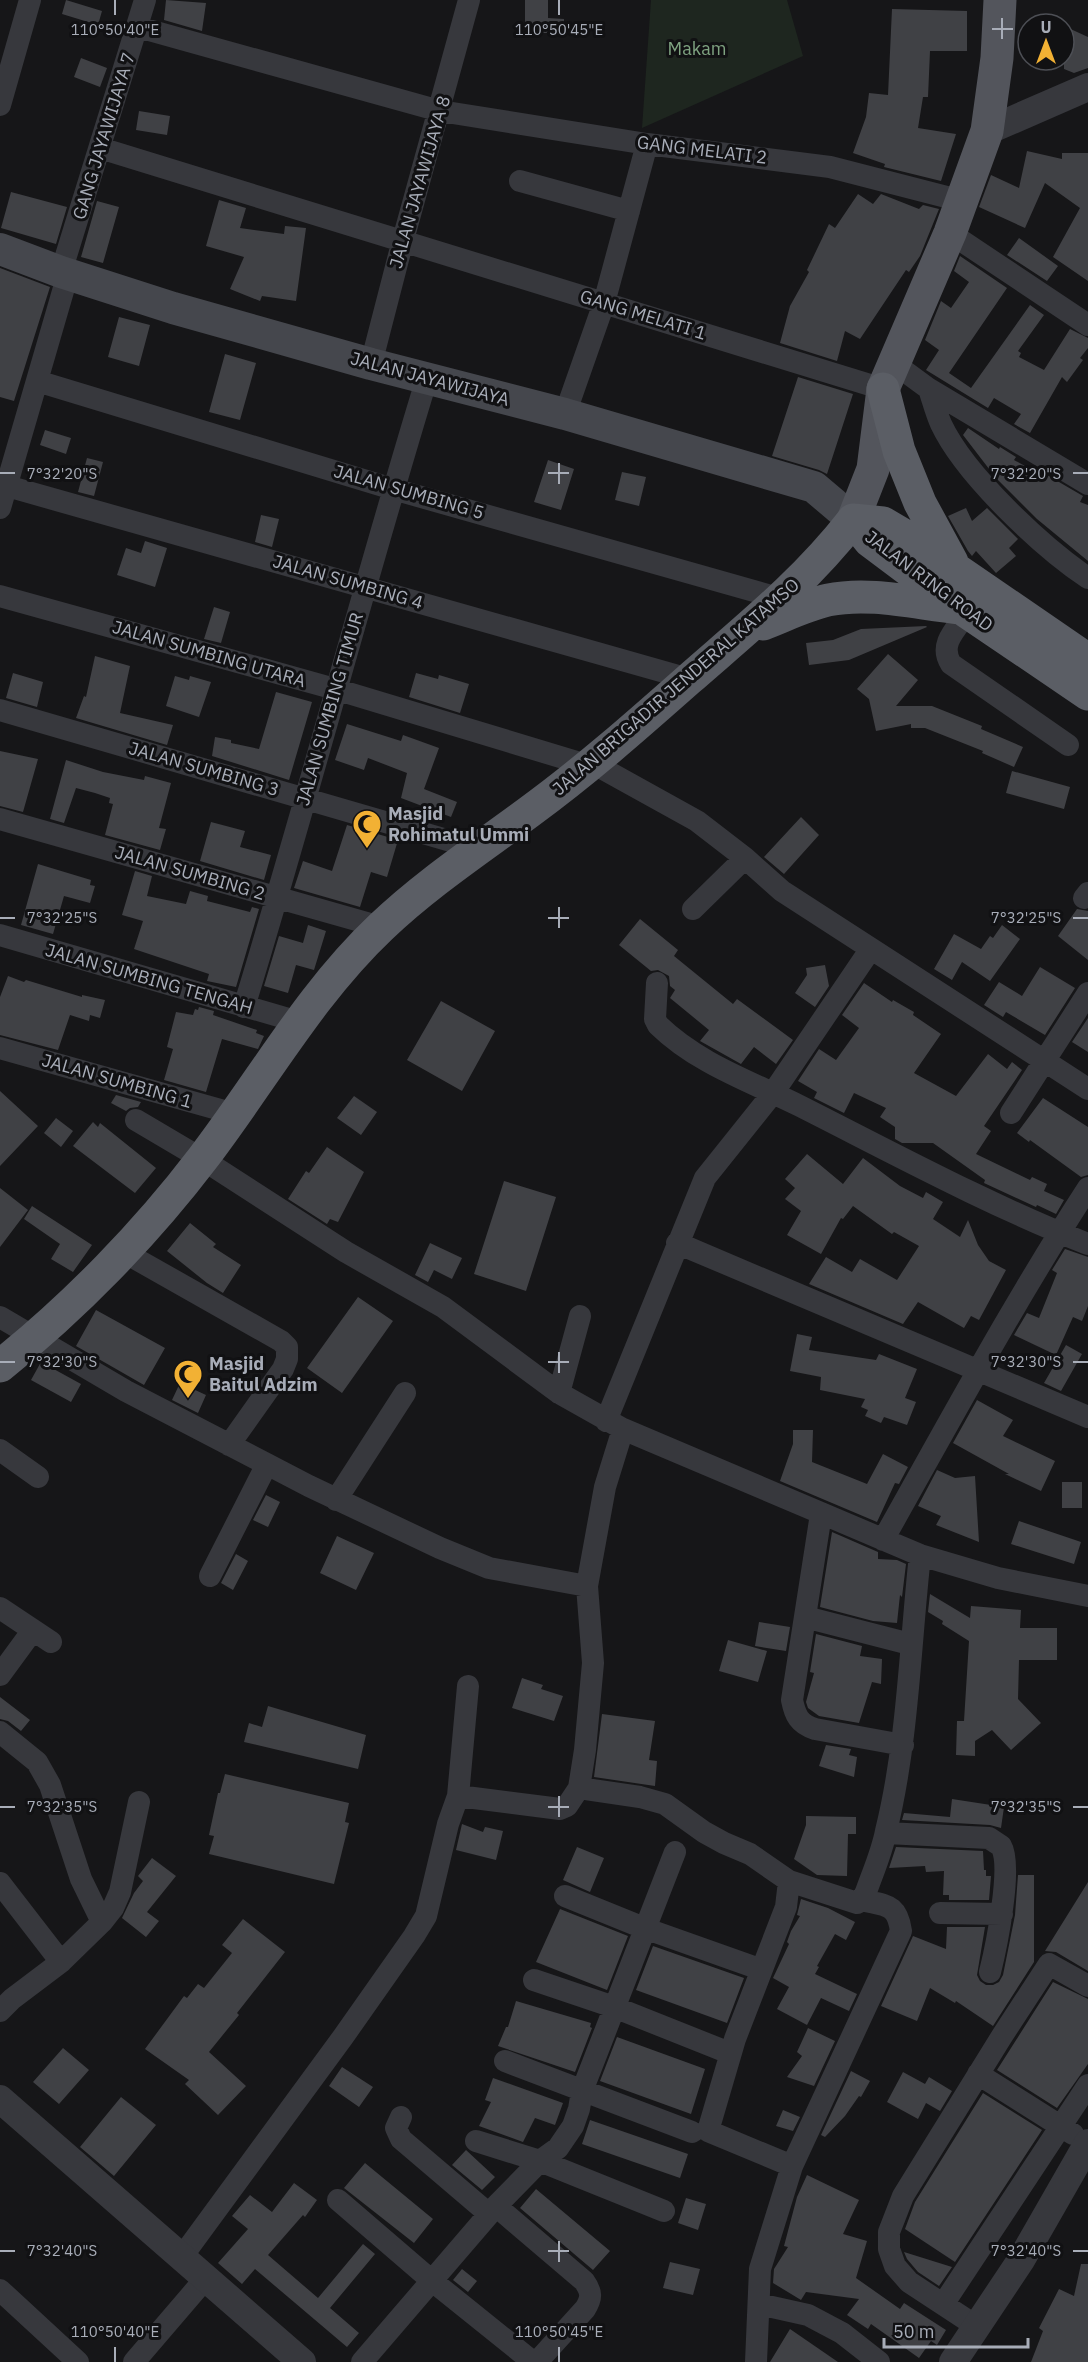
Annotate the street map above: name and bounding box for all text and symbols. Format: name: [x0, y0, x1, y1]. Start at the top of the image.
north arrow: [1016, 12, 1076, 72]
text: U: [1040, 17, 1052, 37]
text: 110°50'40"E: [71, 20, 159, 39]
text: 110°50'45"E: [515, 20, 603, 39]
park label: Makam: [668, 37, 726, 60]
street label: GANG JAYAWIJAYA 7: [67, 50, 140, 222]
street label: JALAN JAYAWIJAYA 8: [384, 93, 455, 271]
street label: GANG MELATI 2: [636, 130, 768, 169]
street label: GANG MELATI 1: [577, 284, 709, 345]
street label: JALAN JAYAWIJAYA: [348, 346, 512, 411]
street label: JALAN SUMBING 5: [331, 459, 487, 524]
text: 7°32'20"S: [27, 464, 97, 483]
text: 7°32'20"S: [991, 464, 1061, 483]
street label: JALAN RING ROAD: [861, 525, 998, 636]
street label: JALAN SUMBING 4: [270, 549, 426, 614]
street label: JALAN BRIGADIR JENDERAL KATAMSO: [548, 573, 804, 800]
street label: JALAN SUMBING TIMUR: [291, 610, 368, 808]
street label: JALAN SUMBING UTARA: [110, 615, 309, 692]
street label: JALAN SUMBING 3: [126, 736, 282, 801]
place label: Masjid Rohimatul Ummi: [388, 802, 529, 846]
mosque icon: Masjid Rohimatul Ummi: [351, 808, 383, 850]
street label: JALAN SUMBING 2: [112, 840, 268, 905]
text: 7°32'25"S: [27, 908, 97, 927]
text: 7°32'25"S: [991, 908, 1061, 927]
street label: JALAN SUMBING TENGAH: [43, 938, 255, 1019]
street label: JALAN SUMBING 1: [39, 1048, 195, 1113]
text: 7°32'30"S: [27, 1352, 97, 1371]
place label: Masjid Baitul Adzim: [209, 1352, 318, 1396]
text: 7°32'30"S: [991, 1352, 1061, 1371]
mosque icon: Masjid Baitul Adzim: [172, 1358, 204, 1400]
text: 7°32'35"S: [27, 1797, 97, 1816]
text: 7°32'35"S: [991, 1797, 1061, 1816]
text: 7°32'40"S: [27, 2241, 97, 2260]
text: 7°32'40"S: [991, 2241, 1061, 2260]
scale bar: [884, 2311, 1028, 2349]
text: 50 m: [893, 2320, 935, 2343]
text: 110°50'40"E: [71, 2322, 159, 2341]
text: 110°50'45"E: [515, 2322, 603, 2341]

